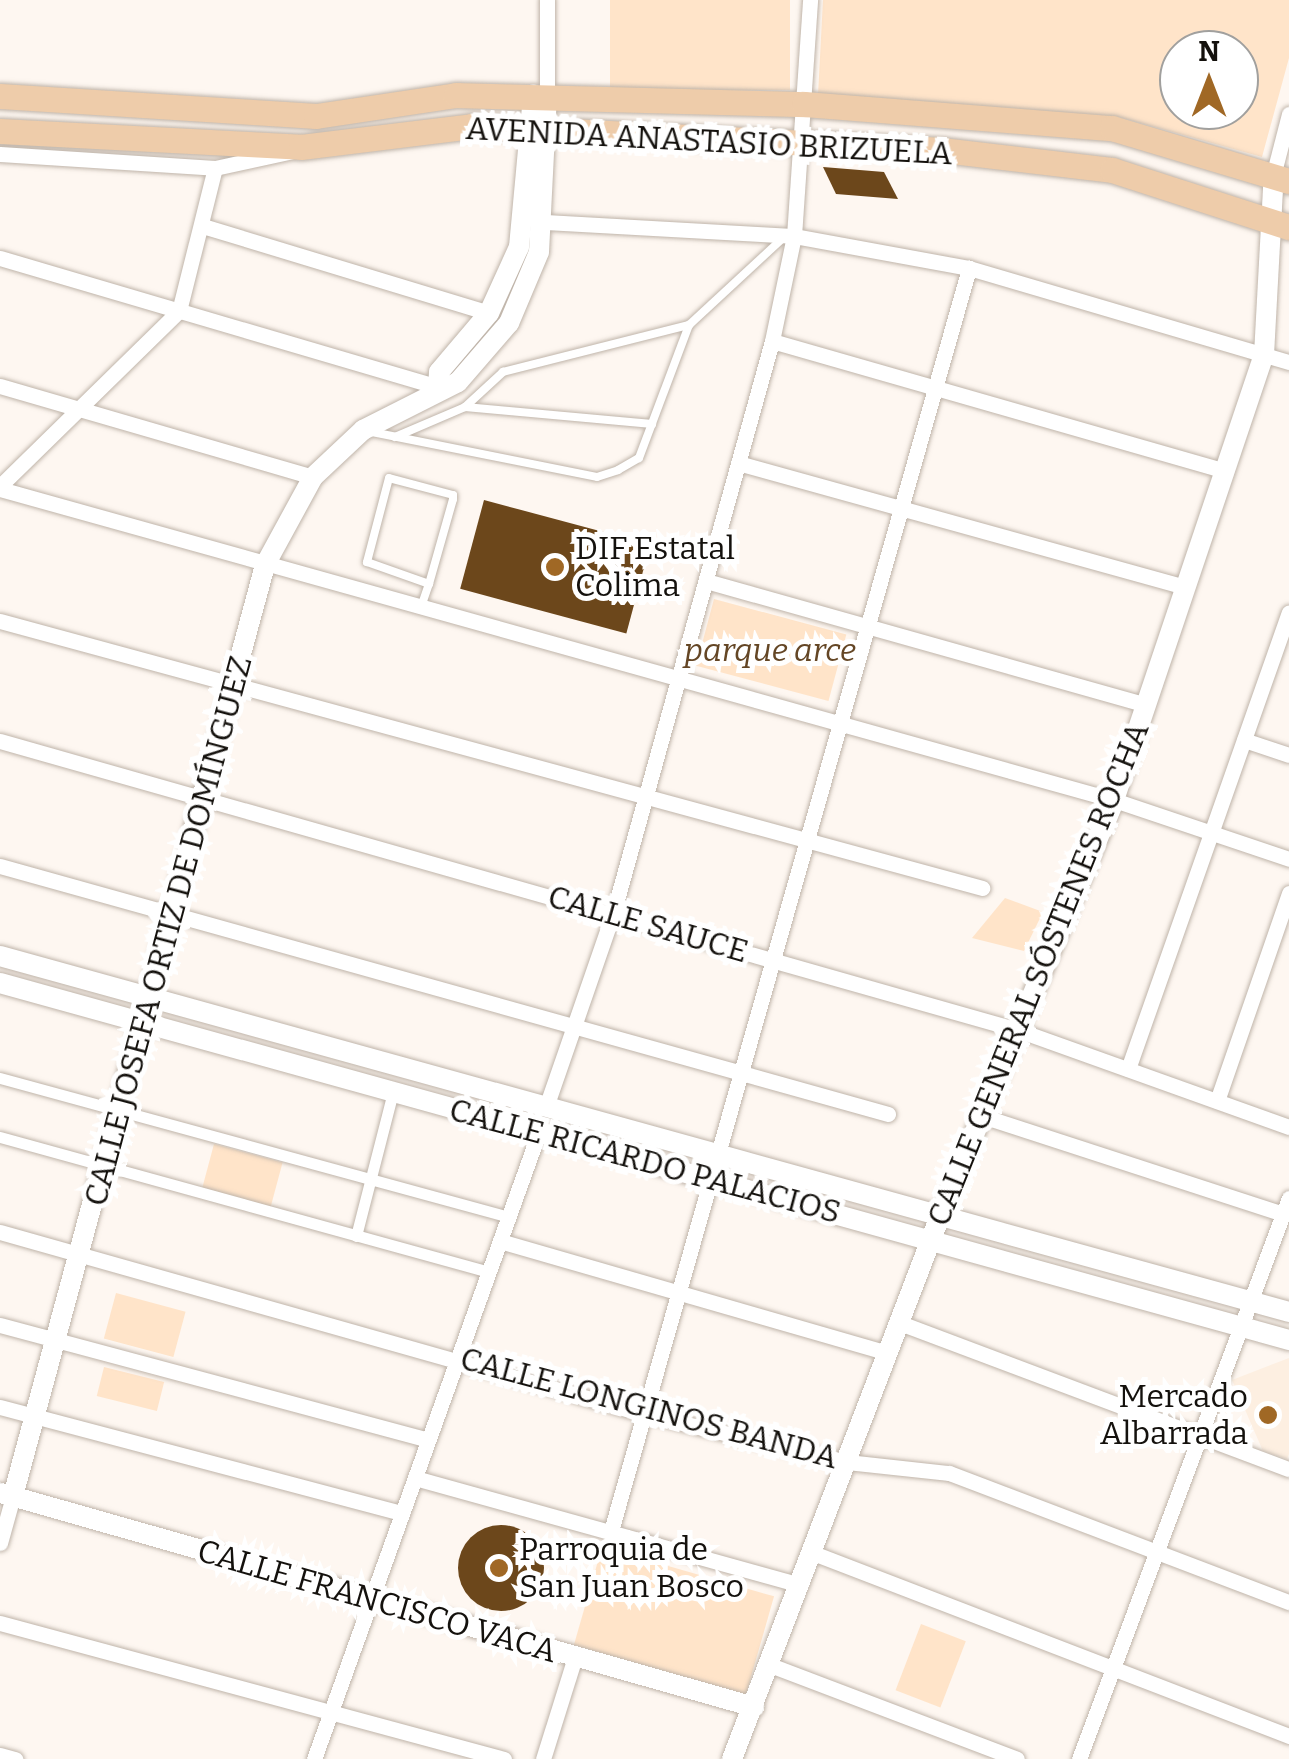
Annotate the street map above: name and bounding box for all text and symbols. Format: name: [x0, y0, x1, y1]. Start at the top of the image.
north arrow: [1159, 30, 1259, 130]
text: N: [1198, 35, 1220, 68]
street label: AVENIDA ANASTASIO BRIZUELA: [465, 109, 953, 173]
place label: DIF Estatal Colima: [575, 530, 735, 605]
marker: DIF Estatal Colima: [544, 556, 566, 578]
park label: parque arce: [684, 631, 856, 669]
street label: CALLE JOSEFA ORTIZ DE DOMÍNGUEZ: [76, 652, 260, 1210]
street label: CALLE GENERAL SÓSTENES ROCHA: [919, 717, 1157, 1231]
street label: CALLE SAUCE: [544, 877, 752, 971]
street label: CALLE RICARDO PALACIOS: [445, 1090, 845, 1232]
street label: CALLE LONGINOS BANDA: [456, 1339, 842, 1477]
place label: Mercado Albarrada: [1100, 1378, 1248, 1453]
marker: Mercado Albarrada: [1257, 1404, 1279, 1426]
street label: CALLE FRANCISCO VACA: [193, 1531, 561, 1671]
place label: Parroquia de San Juan Bosco: [519, 1531, 744, 1606]
marker: Parroquia de San Juan Bosco: [488, 1557, 510, 1579]

